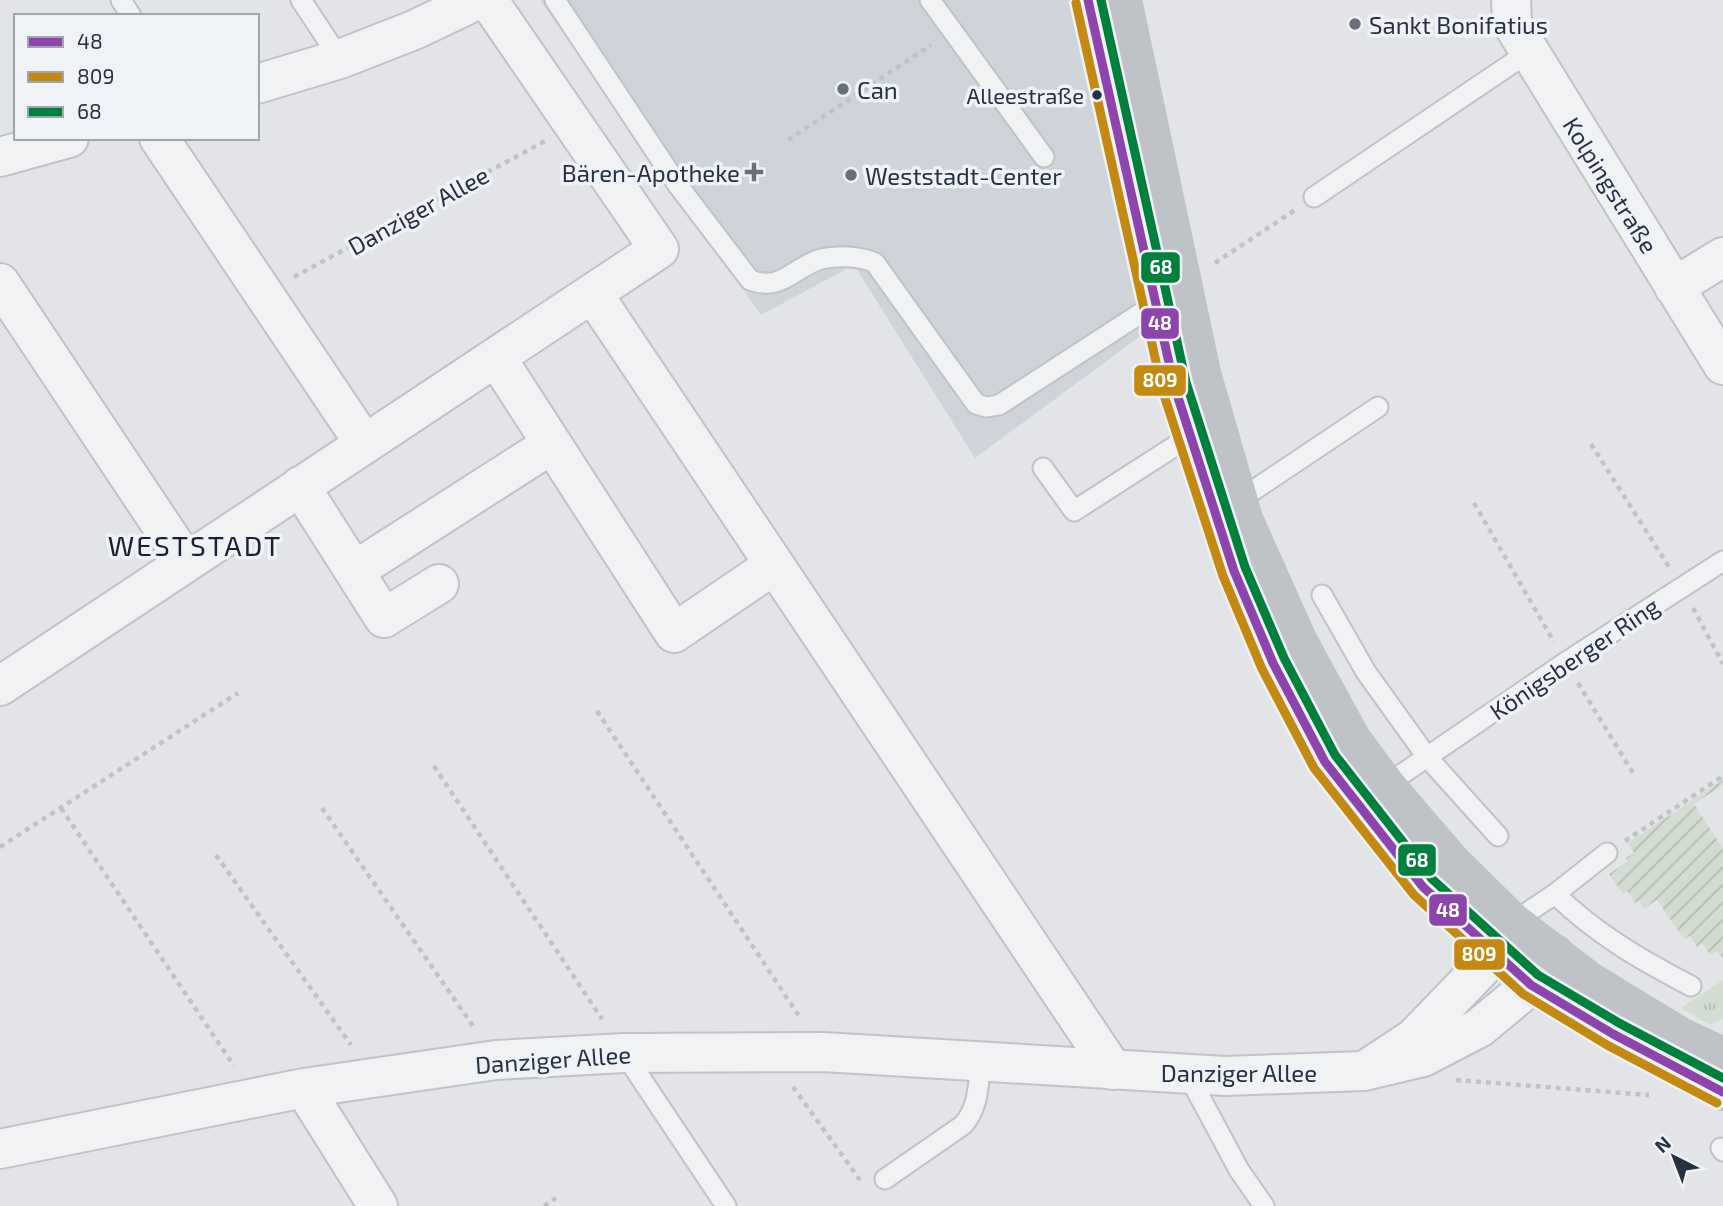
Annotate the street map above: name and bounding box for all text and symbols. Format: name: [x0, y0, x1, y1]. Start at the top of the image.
place label: Sankt Bonifatius: [1369, 10, 1548, 39]
legend: [14, 14, 259, 140]
marker: Sankt Bonifatius: [1347, 16, 1363, 32]
text: 48: [77, 28, 103, 53]
text: 809: [77, 63, 114, 88]
place label: Can: [857, 75, 898, 104]
marker: Can: [835, 81, 851, 97]
place label: Alleestraße: [966, 82, 1084, 108]
marker: Alleestraße: [1090, 88, 1104, 102]
text: 68: [77, 98, 102, 123]
street label: Kolpingstraße: [1558, 112, 1664, 258]
place label: Bären-Apotheke: [562, 158, 740, 187]
street label: Danziger Allee: [343, 159, 493, 261]
place label: Weststadt-Center: [865, 161, 1062, 190]
marker: Bären-Apotheke: [746, 164, 762, 180]
marker: Weststadt-Center: [843, 167, 859, 183]
line badge: 68: [1140, 251, 1181, 284]
text: 68: [1149, 255, 1173, 278]
line badge: 48: [1140, 307, 1180, 340]
text: 48: [1148, 311, 1172, 334]
line badge: 809: [1133, 364, 1187, 397]
text: 809: [1142, 368, 1178, 391]
district label: WESTSTADT: [108, 528, 282, 562]
street label: Königsberger Ring: [1484, 591, 1664, 725]
line badge: 68: [1397, 843, 1437, 877]
text: 68: [1405, 848, 1429, 871]
line badge: 48: [1428, 893, 1468, 927]
text: 48: [1436, 898, 1460, 921]
line badge: 809: [1453, 938, 1506, 971]
text: 809: [1461, 942, 1497, 965]
street label: Danziger Allee: [474, 1039, 632, 1079]
street label: Danziger Allee: [1161, 1058, 1317, 1087]
north arrow: [1639, 1122, 1709, 1192]
text: N: [1649, 1131, 1675, 1157]

